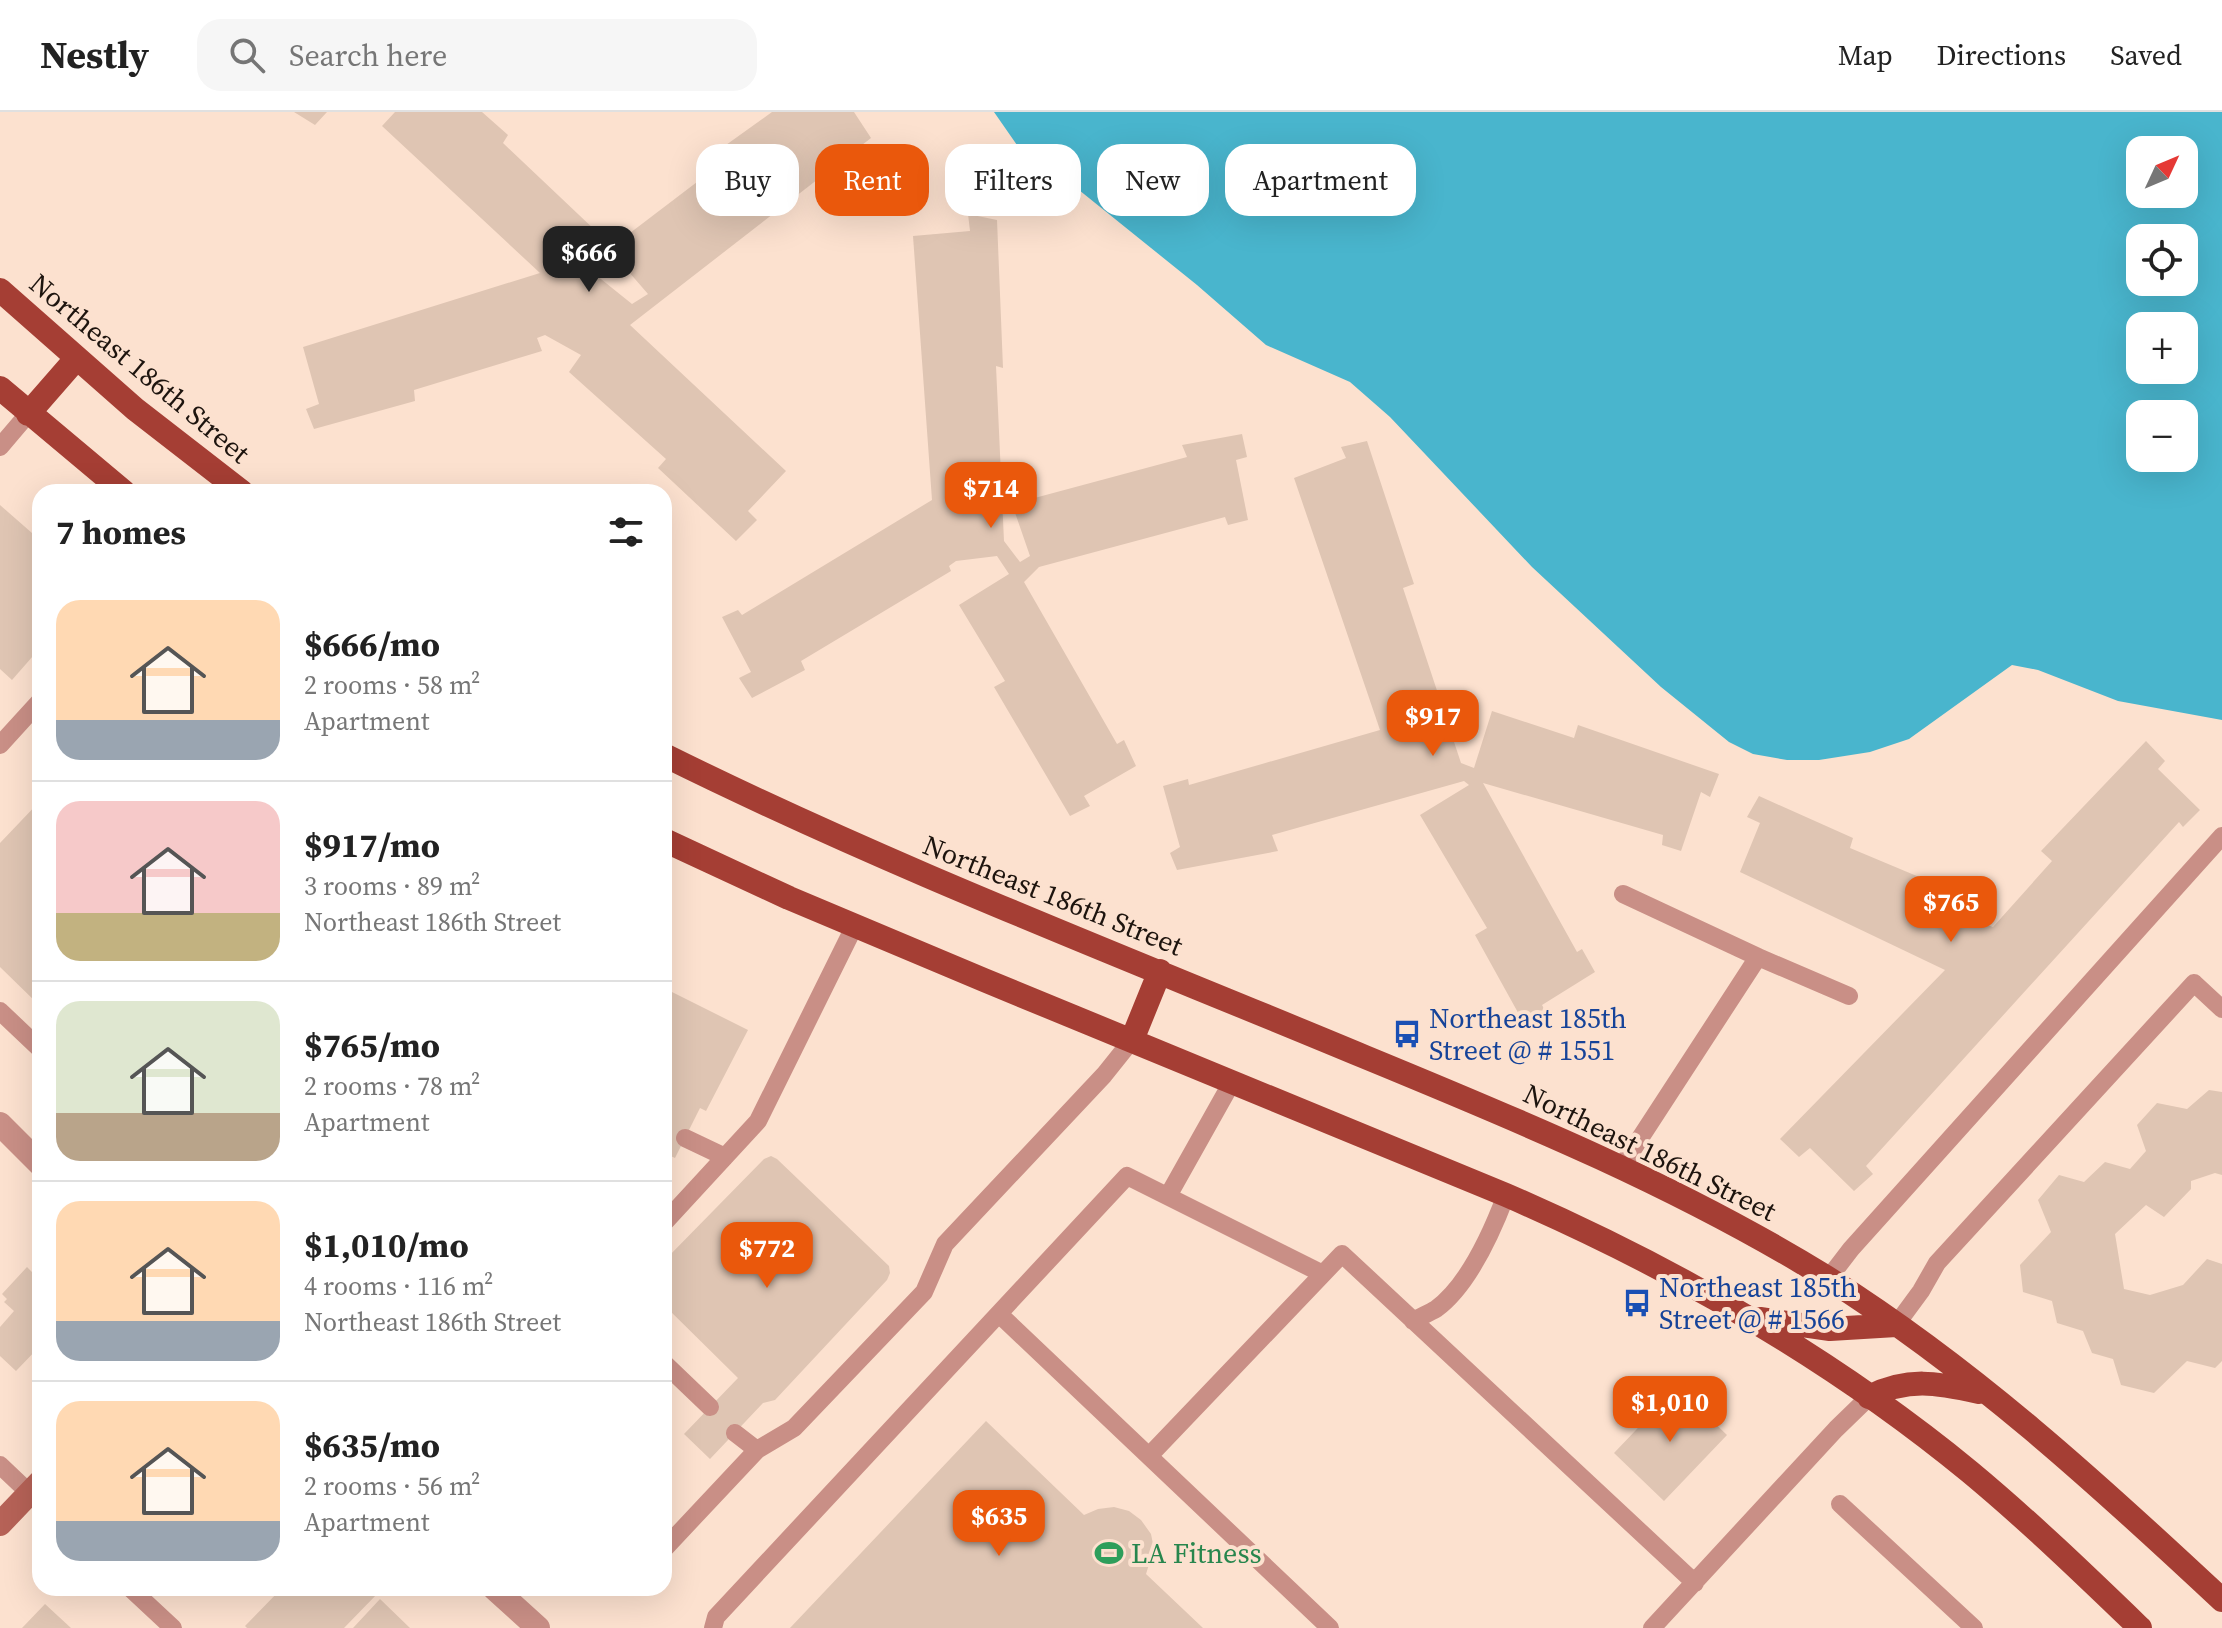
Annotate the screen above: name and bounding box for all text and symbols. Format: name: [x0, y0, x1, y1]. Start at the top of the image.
search box: [197, 19, 757, 91]
text: Nestly: [40, 29, 149, 81]
icon: search: [225, 33, 269, 77]
text: Search here: [289, 35, 447, 76]
text: Map: [1838, 36, 1893, 74]
text: Directions: [1937, 36, 2066, 74]
text: Saved: [2110, 36, 2182, 74]
north arrow: [2126, 136, 2198, 208]
map controls: [2126, 136, 2198, 472]
chip: Buy: [696, 144, 799, 216]
chip: Rent: [815, 144, 929, 216]
chip: Filters: [945, 144, 1081, 216]
chip: New: [1097, 144, 1209, 216]
chip: Apartment: [1225, 144, 1416, 216]
button: locate: [2126, 224, 2198, 296]
pin: $666: [542, 226, 636, 294]
text: $666: [561, 234, 617, 270]
street label: Northeast 186th Street: [22, 264, 259, 472]
button: +: [2126, 312, 2198, 384]
button: −: [2126, 400, 2198, 472]
pin: $714: [944, 462, 1038, 530]
text: $714: [963, 470, 1019, 506]
text: 7 homes: [56, 509, 186, 555]
icon: filters: [604, 510, 648, 554]
text: $666/mo: [304, 621, 440, 667]
icon: home: [120, 632, 216, 728]
text: 2 rooms · 58 m²: [304, 667, 480, 703]
pin: $917: [1386, 690, 1480, 758]
text: $917: [1405, 698, 1461, 734]
text: Apartment: [304, 703, 429, 739]
text: $917/mo: [304, 822, 440, 868]
street label: Northeast 186th Street: [918, 826, 1189, 965]
icon: home: [120, 833, 216, 929]
text: 3 rooms · 89 m²: [304, 868, 480, 904]
pin: $765: [1904, 876, 1998, 944]
text: $765: [1923, 884, 1979, 920]
text: Northeast 186th Street: [304, 904, 561, 940]
place label: Northeast 185th Street @ # 1551: [1429, 999, 1627, 1069]
bus stop icon: Northeast 185th Street @ # 1551: [1392, 1019, 1422, 1049]
text: $765/mo: [304, 1022, 440, 1068]
icon: home: [120, 1033, 216, 1129]
text: 2 rooms · 78 m²: [304, 1068, 480, 1104]
street label: Northeast 186th Street: [1517, 1074, 1784, 1230]
text: Apartment: [304, 1104, 429, 1140]
text: $1,010/mo: [304, 1222, 469, 1268]
pin: $772: [720, 1222, 814, 1290]
text: $772: [739, 1230, 795, 1266]
icon: home: [120, 1233, 216, 1329]
text: 4 rooms · 116 m²: [304, 1268, 493, 1304]
place label: Northeast 185th Street @ # 1566: [1659, 1268, 1857, 1338]
bus stop icon: Northeast 185th Street @ # 1566: [1622, 1288, 1652, 1318]
text: Northeast 186th Street: [304, 1304, 561, 1340]
pin: $1,010: [1605, 1376, 1735, 1444]
text: $1,010: [1631, 1384, 1709, 1420]
text: $635/mo: [304, 1422, 440, 1468]
icon: home: [120, 1433, 216, 1529]
text: 2 rooms · 56 m²: [304, 1468, 480, 1504]
pin: $635: [952, 1490, 1046, 1558]
text: $635: [971, 1498, 1027, 1534]
text: Apartment: [304, 1504, 429, 1540]
place label: LA Fitness: [1131, 1534, 1262, 1572]
sports icon: LA Fitness: [1094, 1538, 1124, 1568]

